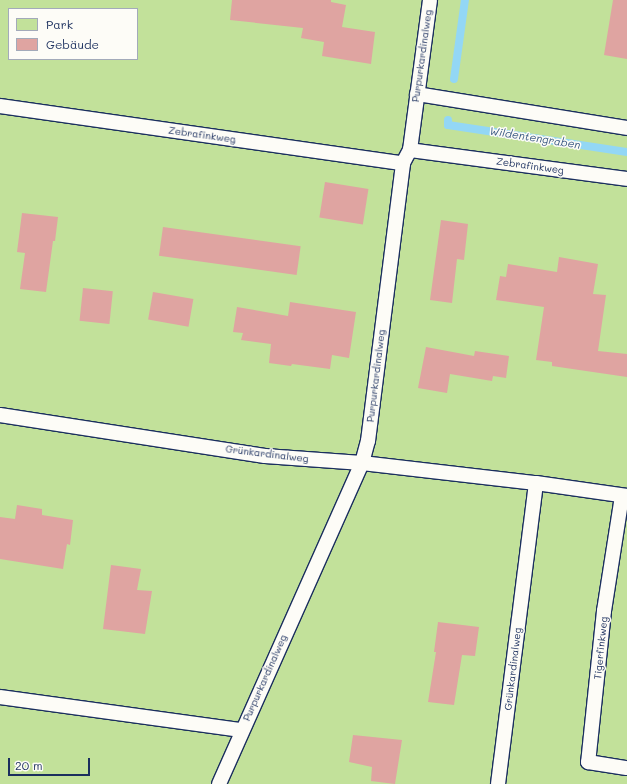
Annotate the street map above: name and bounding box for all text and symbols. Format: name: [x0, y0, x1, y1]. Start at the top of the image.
legend: [8, 8, 138, 60]
street label: Purpurkardinalweg: [410, 9, 434, 103]
text: Park: [46, 16, 73, 32]
text: Gebäude: [46, 36, 99, 52]
street label: Zebrafinkweg: [167, 124, 237, 146]
water label: Wildentengraben: [488, 124, 582, 152]
street label: Zebrafinkweg: [495, 155, 565, 177]
street label: Purpurkardinalweg: [364, 329, 388, 423]
street label: Grünkardinalweg: [225, 443, 309, 465]
street label: Tigerfinkweg: [592, 616, 610, 680]
street label: Grünkardinalweg: [502, 627, 524, 711]
street label: Purpurkardinalweg: [241, 633, 289, 723]
scale bar: [10, 750, 92, 776]
text: 20 m: [15, 757, 43, 773]

